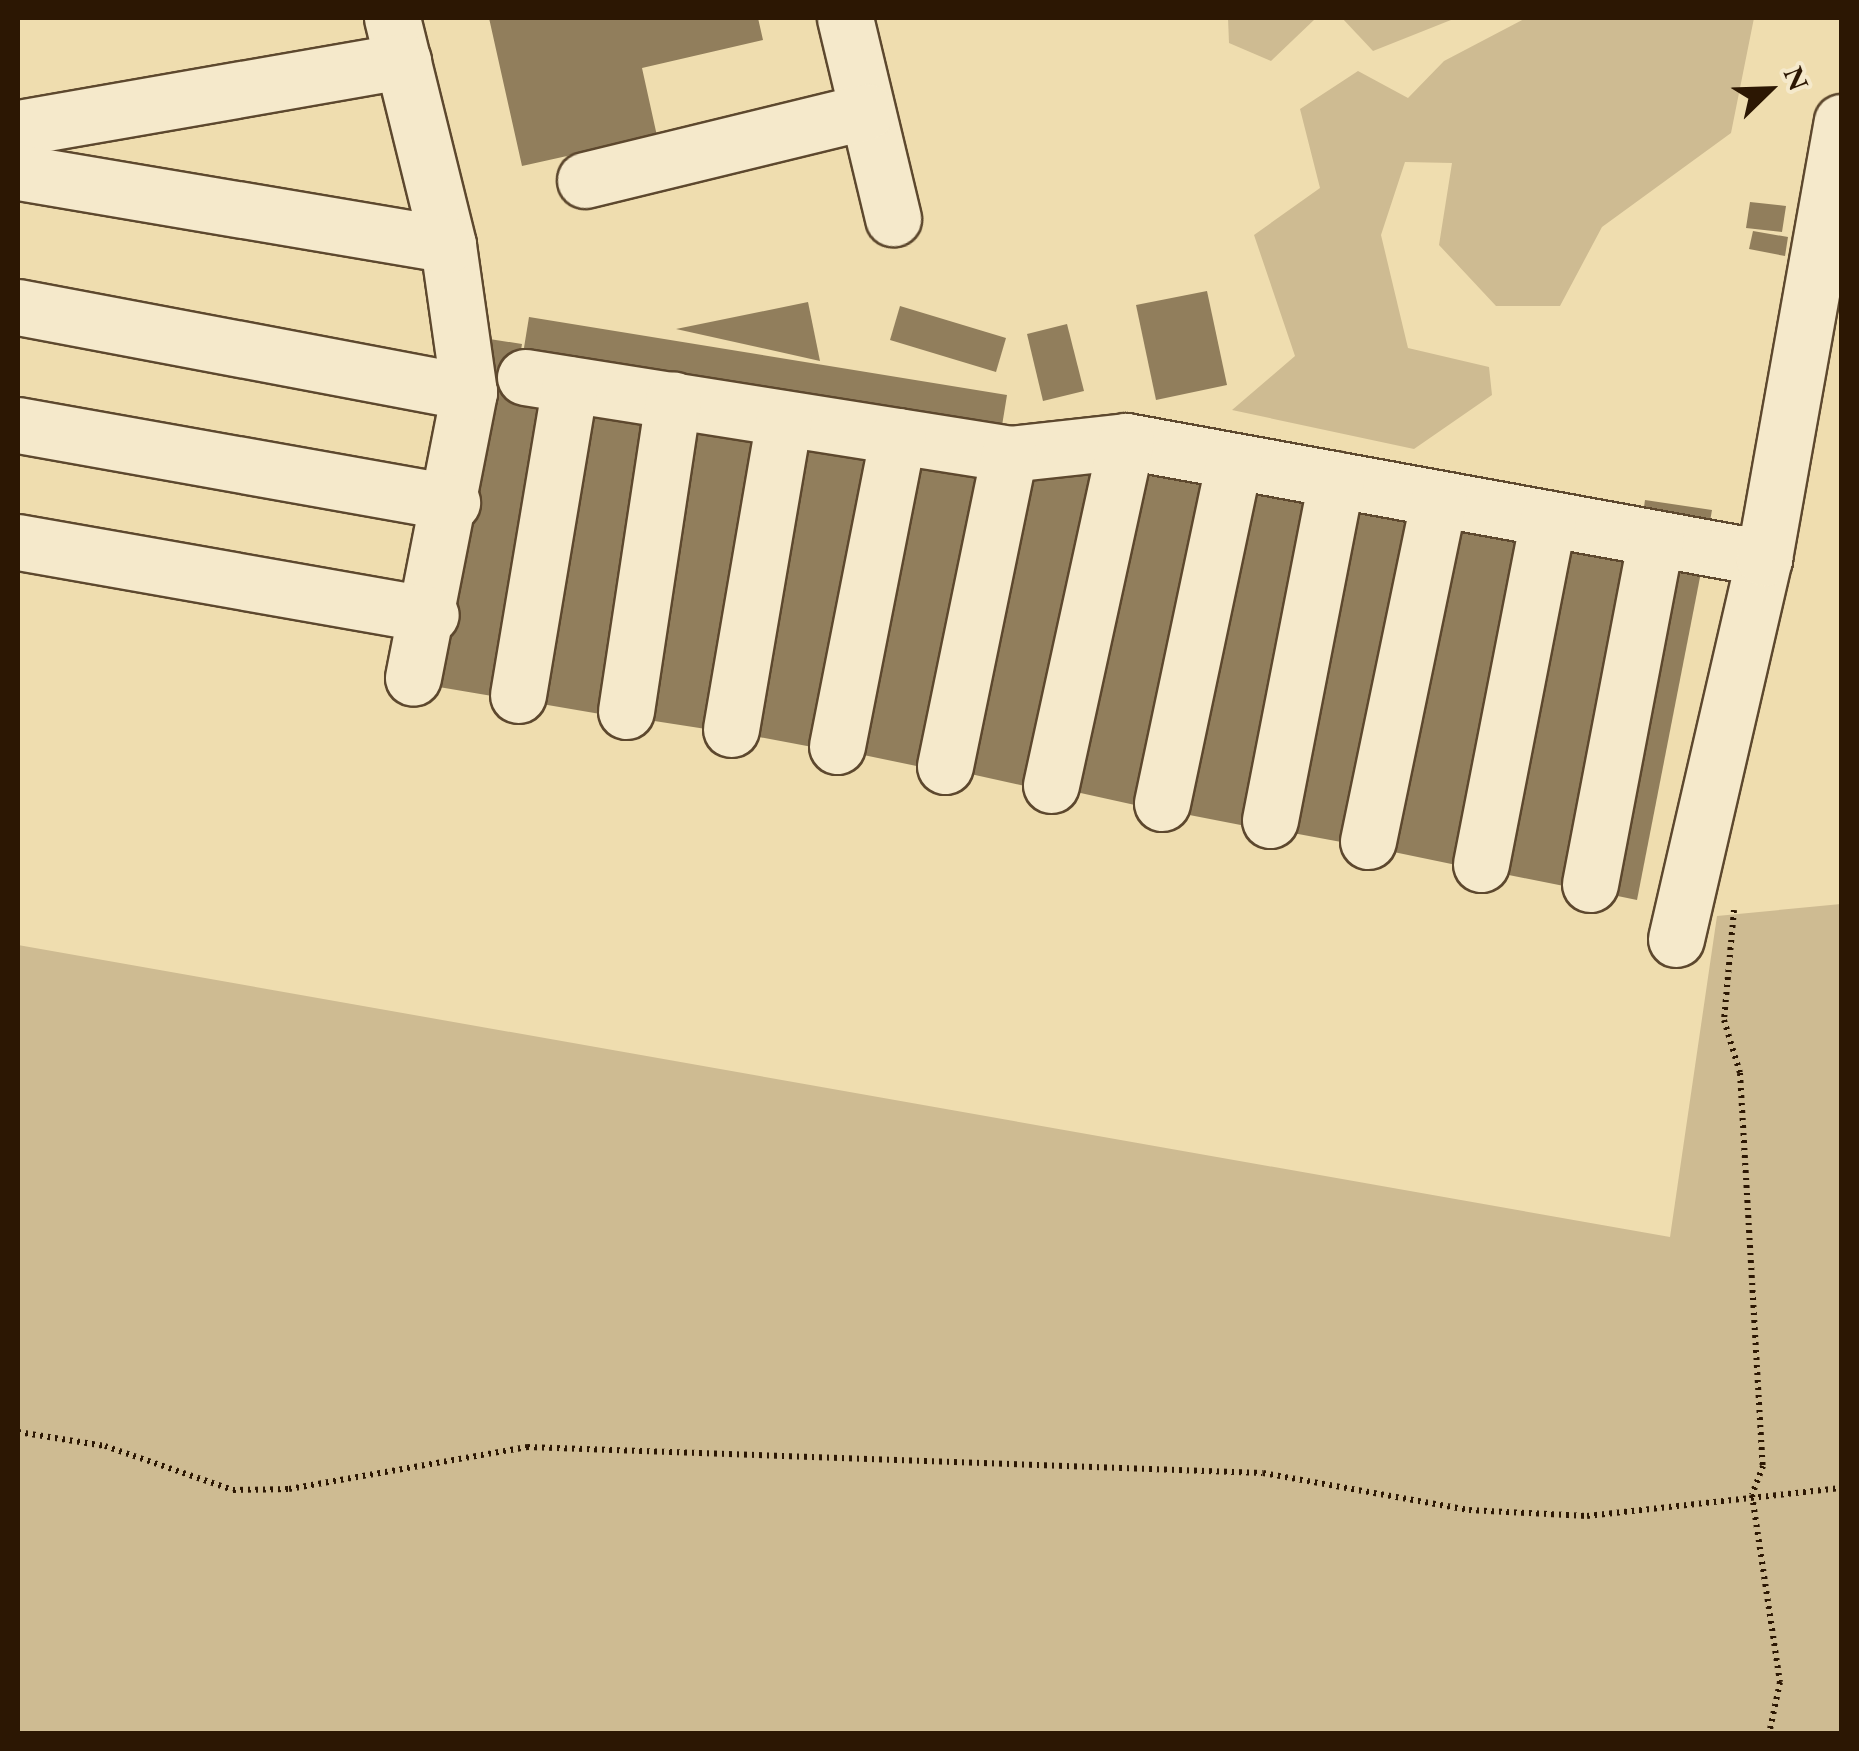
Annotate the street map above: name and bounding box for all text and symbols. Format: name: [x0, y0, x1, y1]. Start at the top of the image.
north arrow: [1719, 40, 1819, 140]
text: N: [1776, 61, 1818, 96]

